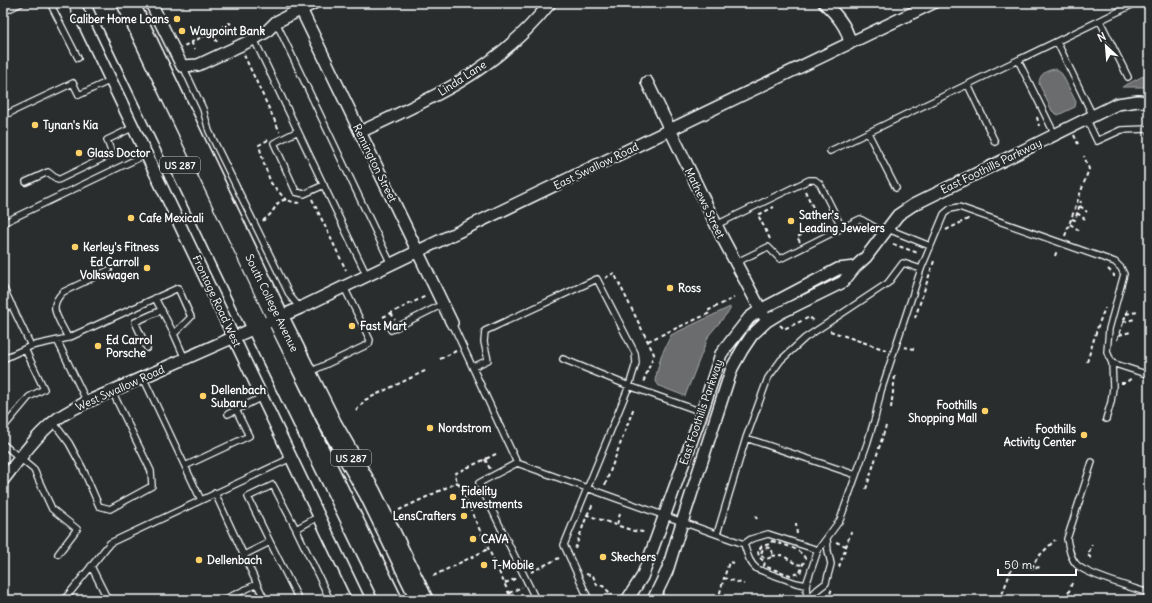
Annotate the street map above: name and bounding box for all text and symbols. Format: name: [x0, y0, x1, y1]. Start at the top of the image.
place label: Caliber Home Loans: [70, 12, 169, 26]
marker: Caliber Home Loans: [172, 14, 182, 24]
place label: Waypoint Bank: [190, 24, 265, 39]
marker: Waypoint Bank: [177, 26, 187, 36]
north arrow: [1086, 26, 1126, 66]
text: N: [1095, 29, 1108, 45]
street label: Linda Lane: [435, 57, 489, 99]
place label: Tynan's Kia: [43, 118, 99, 133]
marker: Tynan's Kia: [30, 120, 40, 130]
street label: Remington Street: [350, 121, 400, 205]
street label: East Foothills Parkway: [938, 135, 1044, 197]
street label: East Swallow Road: [551, 139, 641, 193]
place label: Glass Doctor: [87, 146, 151, 160]
marker: Glass Doctor: [74, 148, 84, 158]
road number: US 287: [160, 157, 200, 173]
street label: Mathews Street: [682, 165, 728, 241]
place label: Sather's Leading Jewelers: [799, 208, 885, 236]
place label: Cafe Mexicali: [139, 211, 204, 225]
marker: Cafe Mexicali: [126, 213, 136, 223]
marker: Sather's Leading Jewelers: [786, 216, 796, 226]
place label: Kerley's Fitness: [83, 240, 159, 255]
marker: Kerley's Fitness: [70, 242, 80, 252]
street label: South College Avenue: [242, 252, 302, 354]
street label: Frontage Road West: [190, 253, 245, 349]
place label: Ed Carroll Volkswagen: [80, 255, 140, 283]
marker: Ed Carroll Volkswagen: [142, 263, 152, 273]
place label: Ross: [678, 281, 701, 295]
marker: Ross: [665, 283, 675, 293]
place label: Fast Mart: [360, 319, 407, 333]
marker: Fast Mart: [347, 321, 357, 331]
place label: Ed Carrol Porsche: [106, 333, 152, 360]
marker: Ed Carrol Porsche: [93, 341, 103, 351]
street label: East Foothills Parkway: [676, 357, 726, 467]
street label: West Swallow Road: [73, 362, 167, 414]
place label: Dellenbach Subaru: [211, 383, 267, 410]
marker: Dellenbach Subaru: [198, 391, 208, 401]
place label: Foothills Shopping Mall: [908, 398, 977, 426]
marker: Foothills Shopping Mall: [980, 406, 990, 416]
place label: Nordstrom: [438, 421, 492, 435]
place label: Foothills Activity Center: [1004, 422, 1077, 450]
marker: Nordstrom: [425, 423, 435, 433]
marker: Foothills Activity Center: [1079, 430, 1089, 440]
road number: US 287: [331, 450, 371, 466]
place label: Fidelity Investments: [461, 484, 523, 511]
marker: Fidelity Investments: [448, 492, 458, 502]
place label: LensCrafters: [393, 509, 456, 523]
marker: LensCrafters: [459, 511, 469, 521]
place label: CAVA: [481, 532, 509, 546]
marker: CAVA: [468, 534, 478, 544]
place label: Skechers: [611, 550, 656, 564]
scale bar: [998, 551, 1076, 577]
marker: Skechers: [598, 552, 608, 562]
place label: Dellenbach: [207, 553, 263, 567]
marker: Dellenbach: [194, 555, 204, 565]
text: 50 m: [1004, 557, 1033, 572]
place label: T-Mobile: [492, 558, 534, 572]
marker: T-Mobile: [479, 560, 489, 570]

